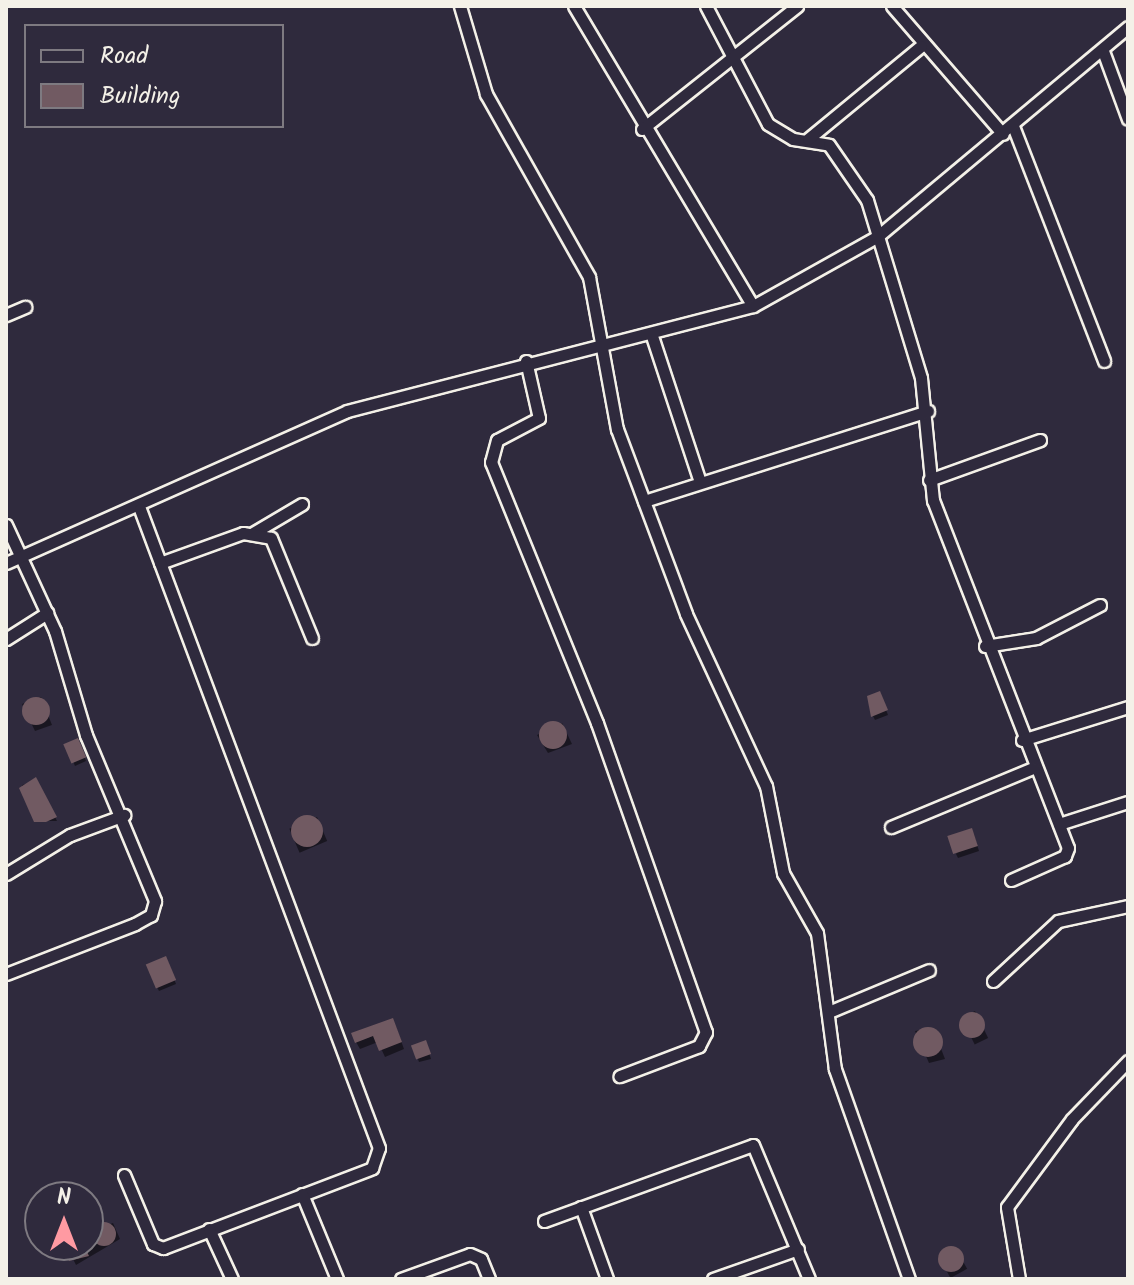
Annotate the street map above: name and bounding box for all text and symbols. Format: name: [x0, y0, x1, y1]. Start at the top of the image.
legend: [24, 24, 284, 128]
text: Road: [100, 37, 148, 76]
text: Building: [100, 77, 180, 116]
north arrow: [24, 1181, 104, 1261]
text: N: [57, 1181, 71, 1216]

